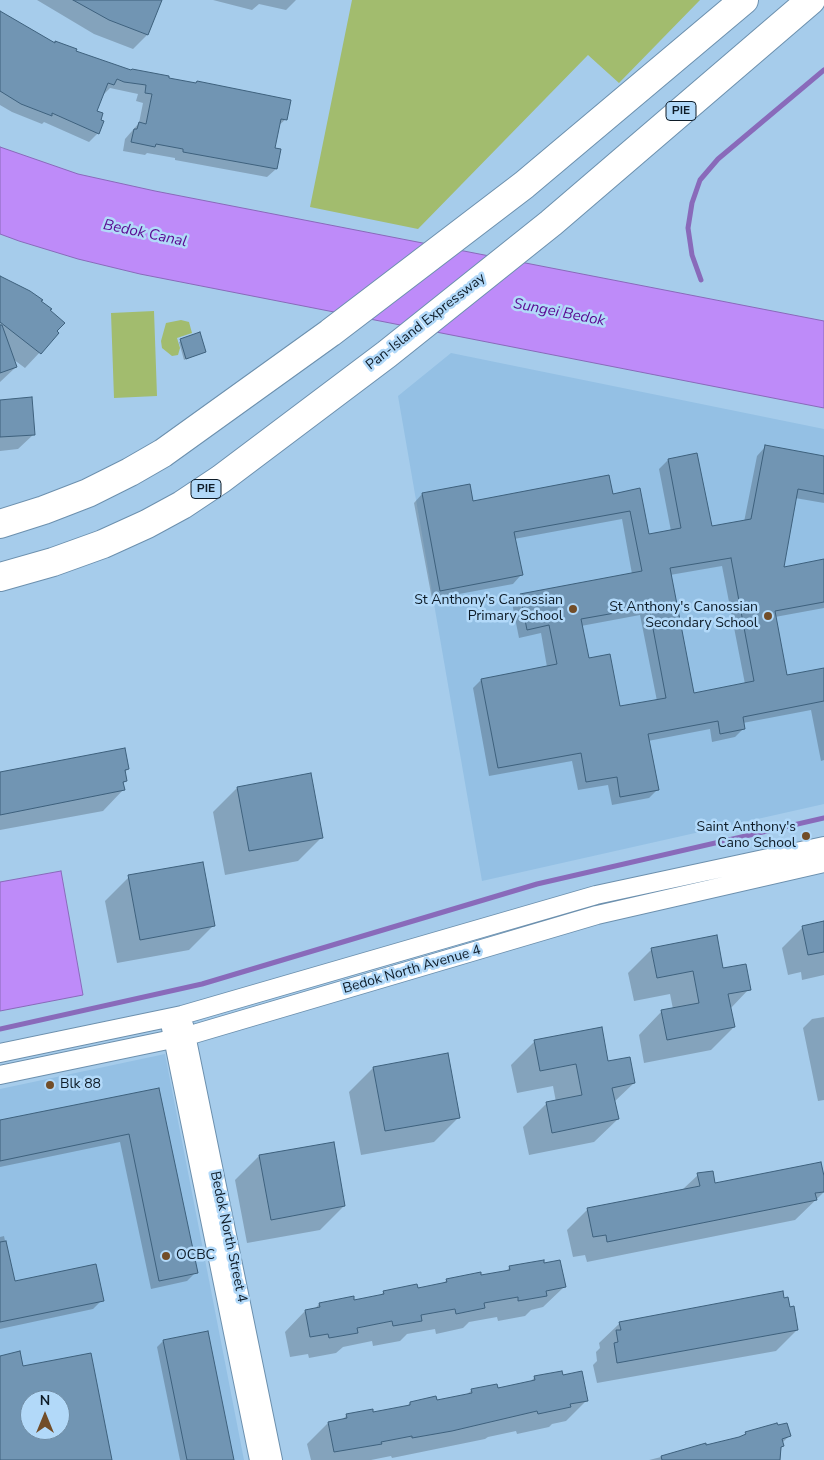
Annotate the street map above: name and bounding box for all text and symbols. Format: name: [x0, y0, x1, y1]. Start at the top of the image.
road number: PIE: [666, 102, 696, 120]
water label: Bedok Canal: [101, 216, 189, 252]
street label: Pan-Island Expressway: [363, 270, 489, 374]
water label: Sungei Bedok: [512, 295, 606, 331]
road number: PIE: [191, 479, 221, 498]
place label: St Anthony's Canossian Primary School: [414, 593, 563, 626]
place label: St Anthony's Canossian Secondary School: [609, 600, 758, 632]
marker: St Anthony's Canossian Primary School: [567, 603, 579, 615]
marker: St Anthony's Canossian Secondary School: [762, 610, 774, 622]
place label: Saint Anthony's Cano School: [697, 820, 796, 852]
marker: Saint Anthony's Cano School: [800, 830, 812, 842]
street label: Bedok North Avenue 4: [341, 942, 483, 998]
place label: Blk 88: [60, 1077, 101, 1093]
marker: Blk 88: [44, 1079, 56, 1091]
street label: Bedok North Street 4: [206, 1170, 250, 1304]
place label: OCBC: [176, 1248, 215, 1264]
marker: OCBC: [160, 1250, 172, 1262]
north arrow: [20, 1390, 70, 1440]
text: N: [40, 1391, 50, 1410]

